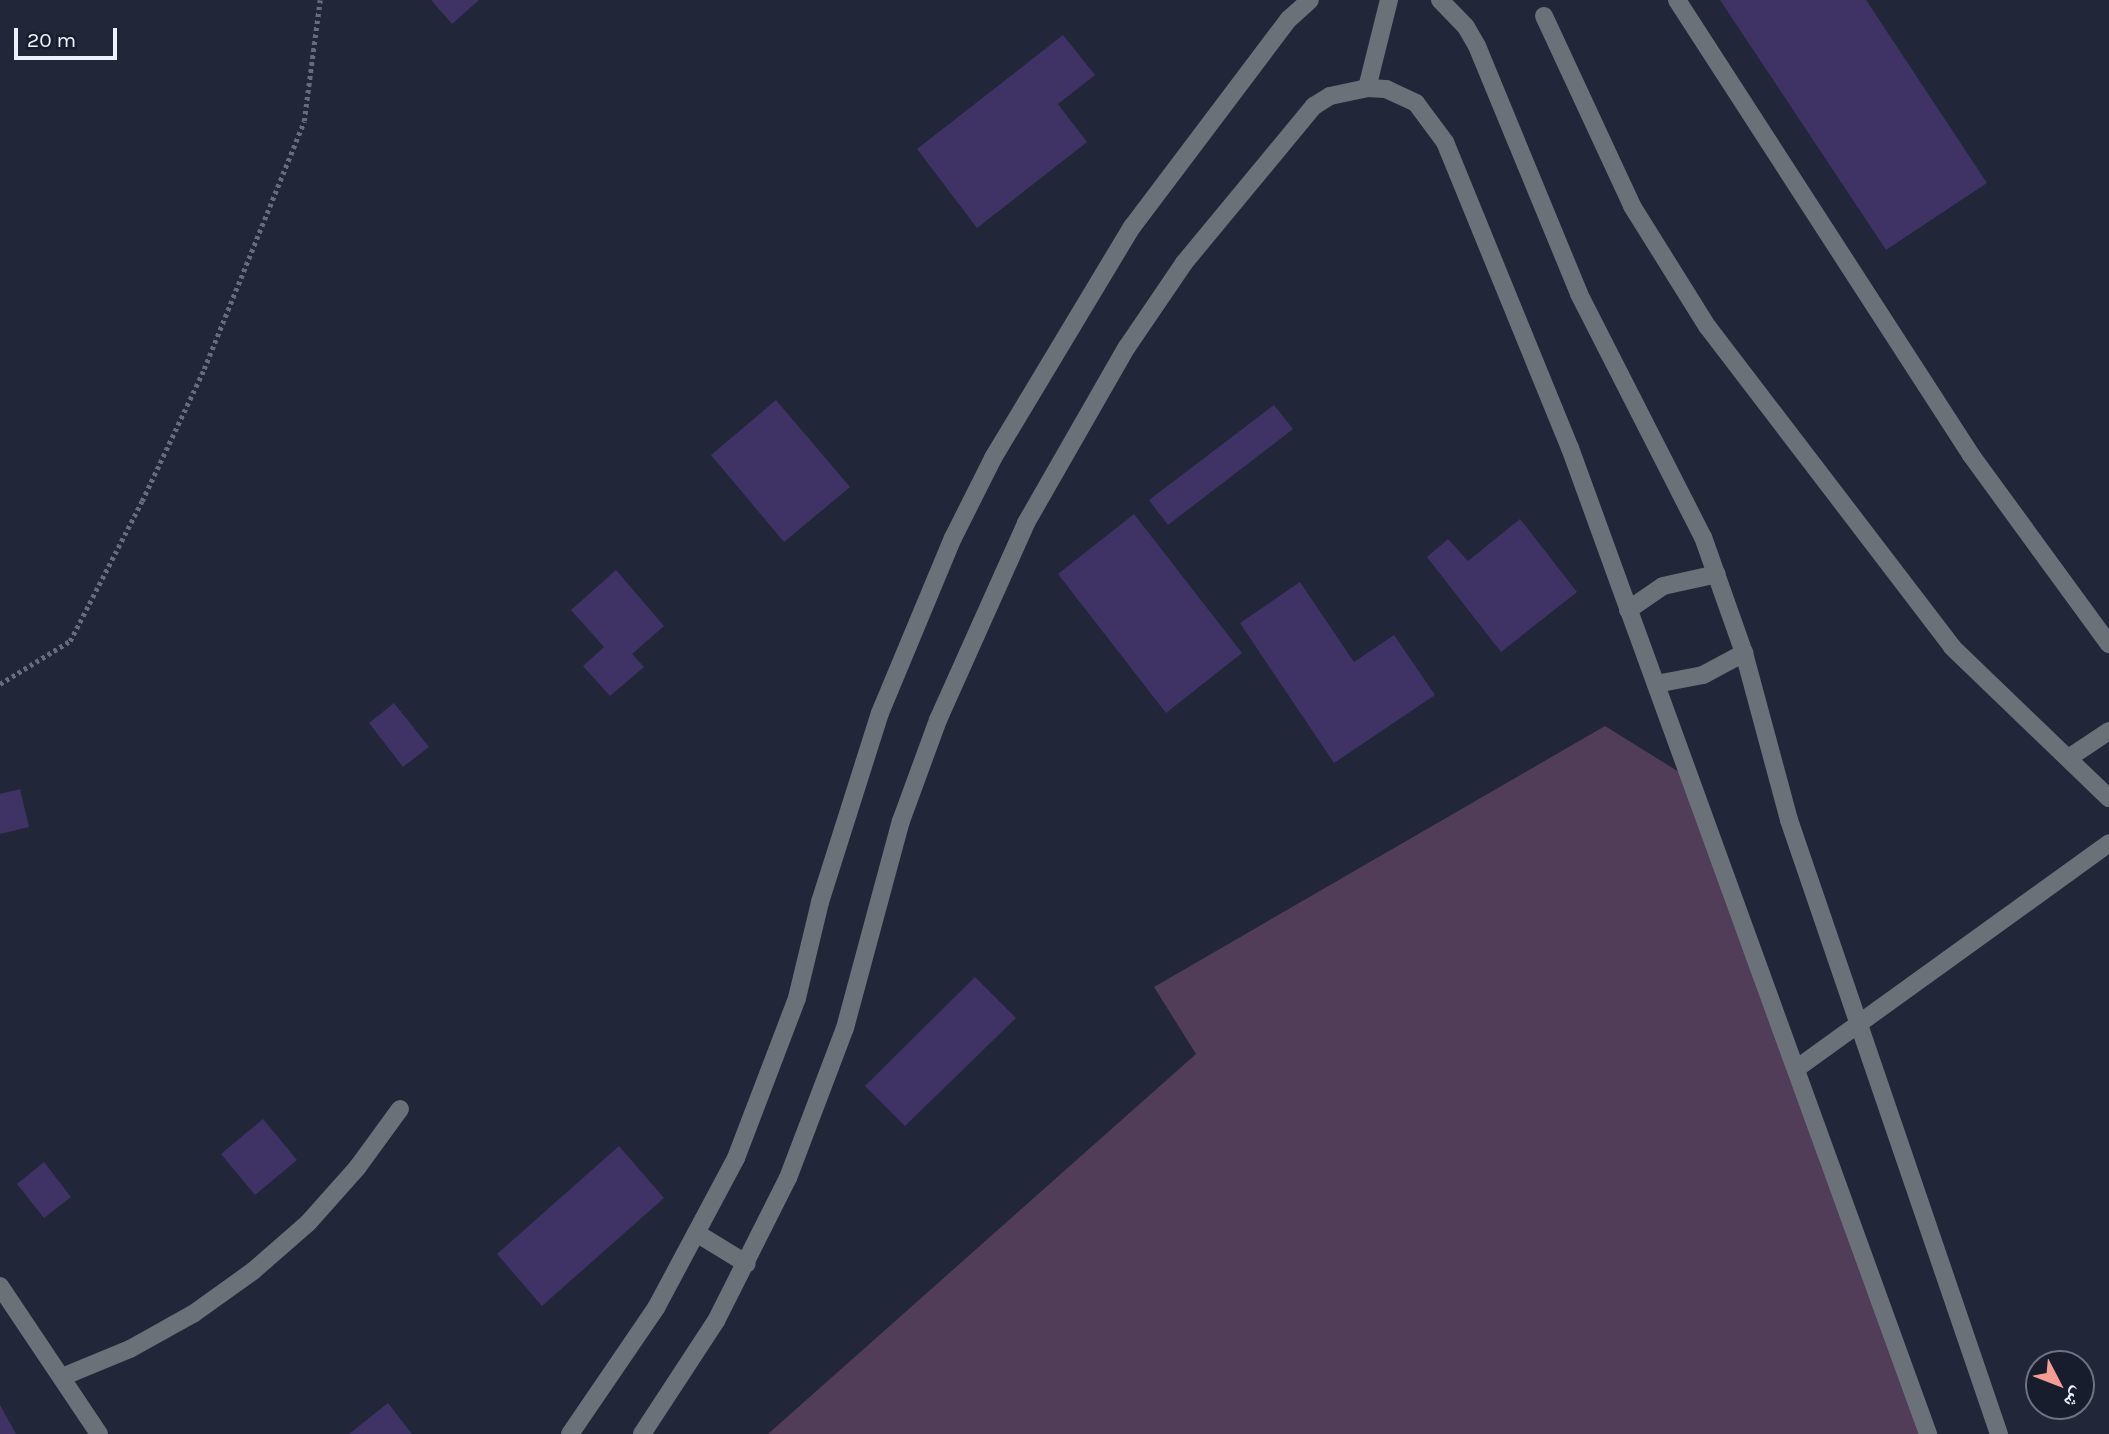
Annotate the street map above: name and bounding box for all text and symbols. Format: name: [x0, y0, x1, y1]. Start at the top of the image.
scale bar: [18, 14, 121, 58]
text: 20 m: [27, 28, 76, 52]
north arrow: [2025, 1350, 2095, 1420]
text: ش: [2059, 1383, 2089, 1413]

